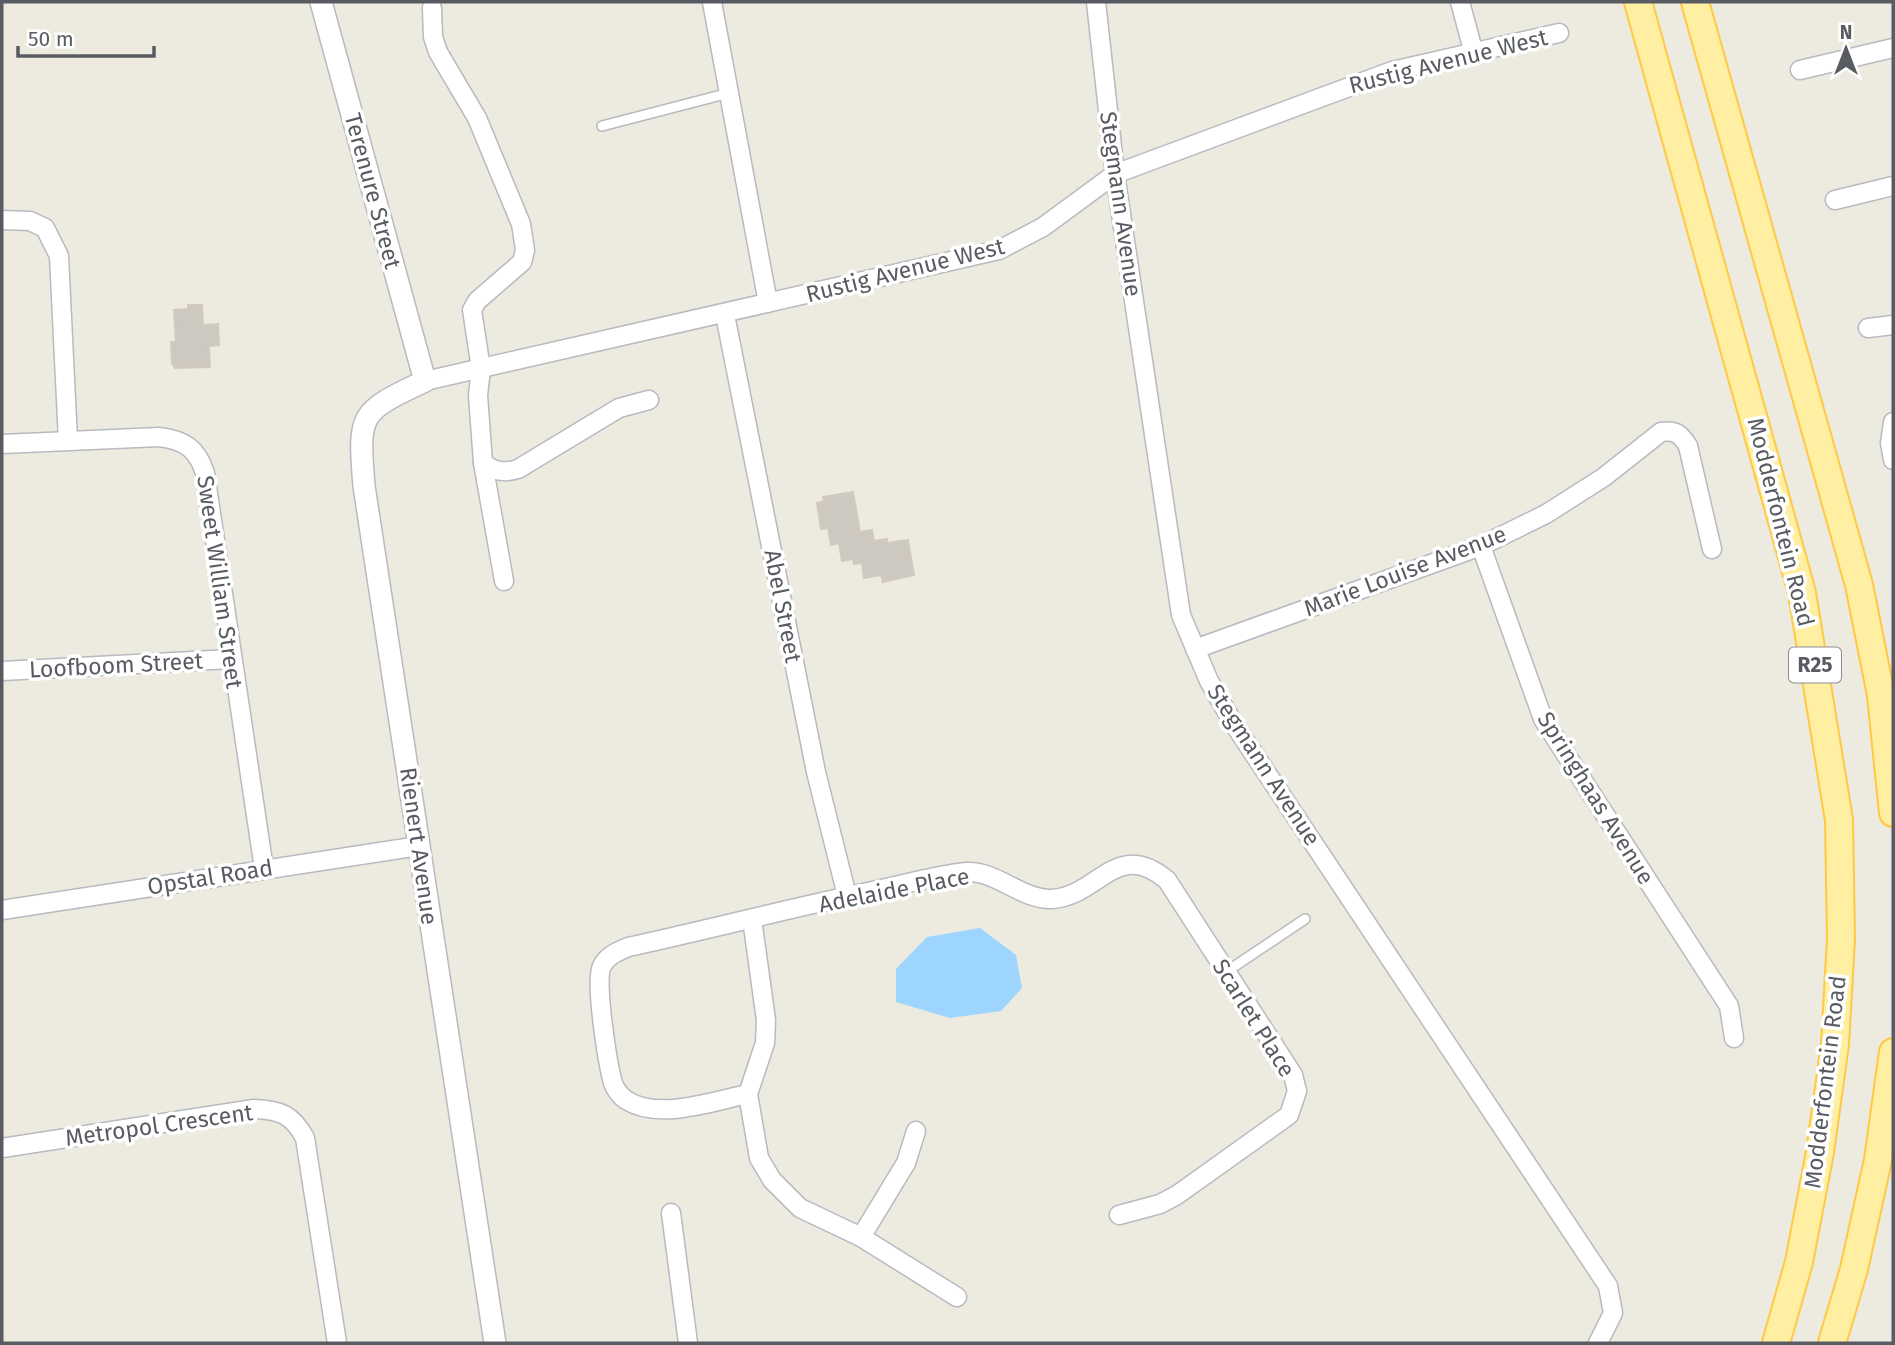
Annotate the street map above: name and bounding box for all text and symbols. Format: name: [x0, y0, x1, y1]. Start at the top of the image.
scale bar: [18, 14, 154, 58]
north arrow: [1811, 14, 1881, 84]
text: N: [1840, 21, 1852, 44]
street label: Rustig Avenue West: [1346, 23, 1551, 99]
text: 50 m: [28, 26, 74, 52]
street label: Terenure Street: [339, 110, 407, 273]
street label: Stegmann Avenue: [1094, 110, 1148, 298]
street label: Rustig Avenue West: [803, 232, 1008, 308]
street label: Modderfontein Road: [1742, 415, 1820, 629]
street label: Sweet William Street: [191, 474, 249, 691]
street label: Marie Louise Avenue: [1300, 520, 1510, 622]
street label: Abel Street: [758, 547, 808, 666]
street label: Loofboom Street: [28, 646, 204, 684]
road number: R25: [1789, 648, 1841, 682]
street label: Stegmann Avenue: [1201, 679, 1327, 851]
street label: Springhaas Avenue: [1532, 706, 1660, 890]
street label: Rienert Avenue: [394, 766, 444, 926]
street label: Opstal Road: [145, 853, 275, 901]
street label: Adelaide Place: [816, 862, 972, 918]
street label: Scarlet Place: [1207, 954, 1301, 1082]
street label: Modderfontein Road: [1798, 974, 1852, 1190]
street label: Metropol Crescent: [63, 1098, 255, 1152]

